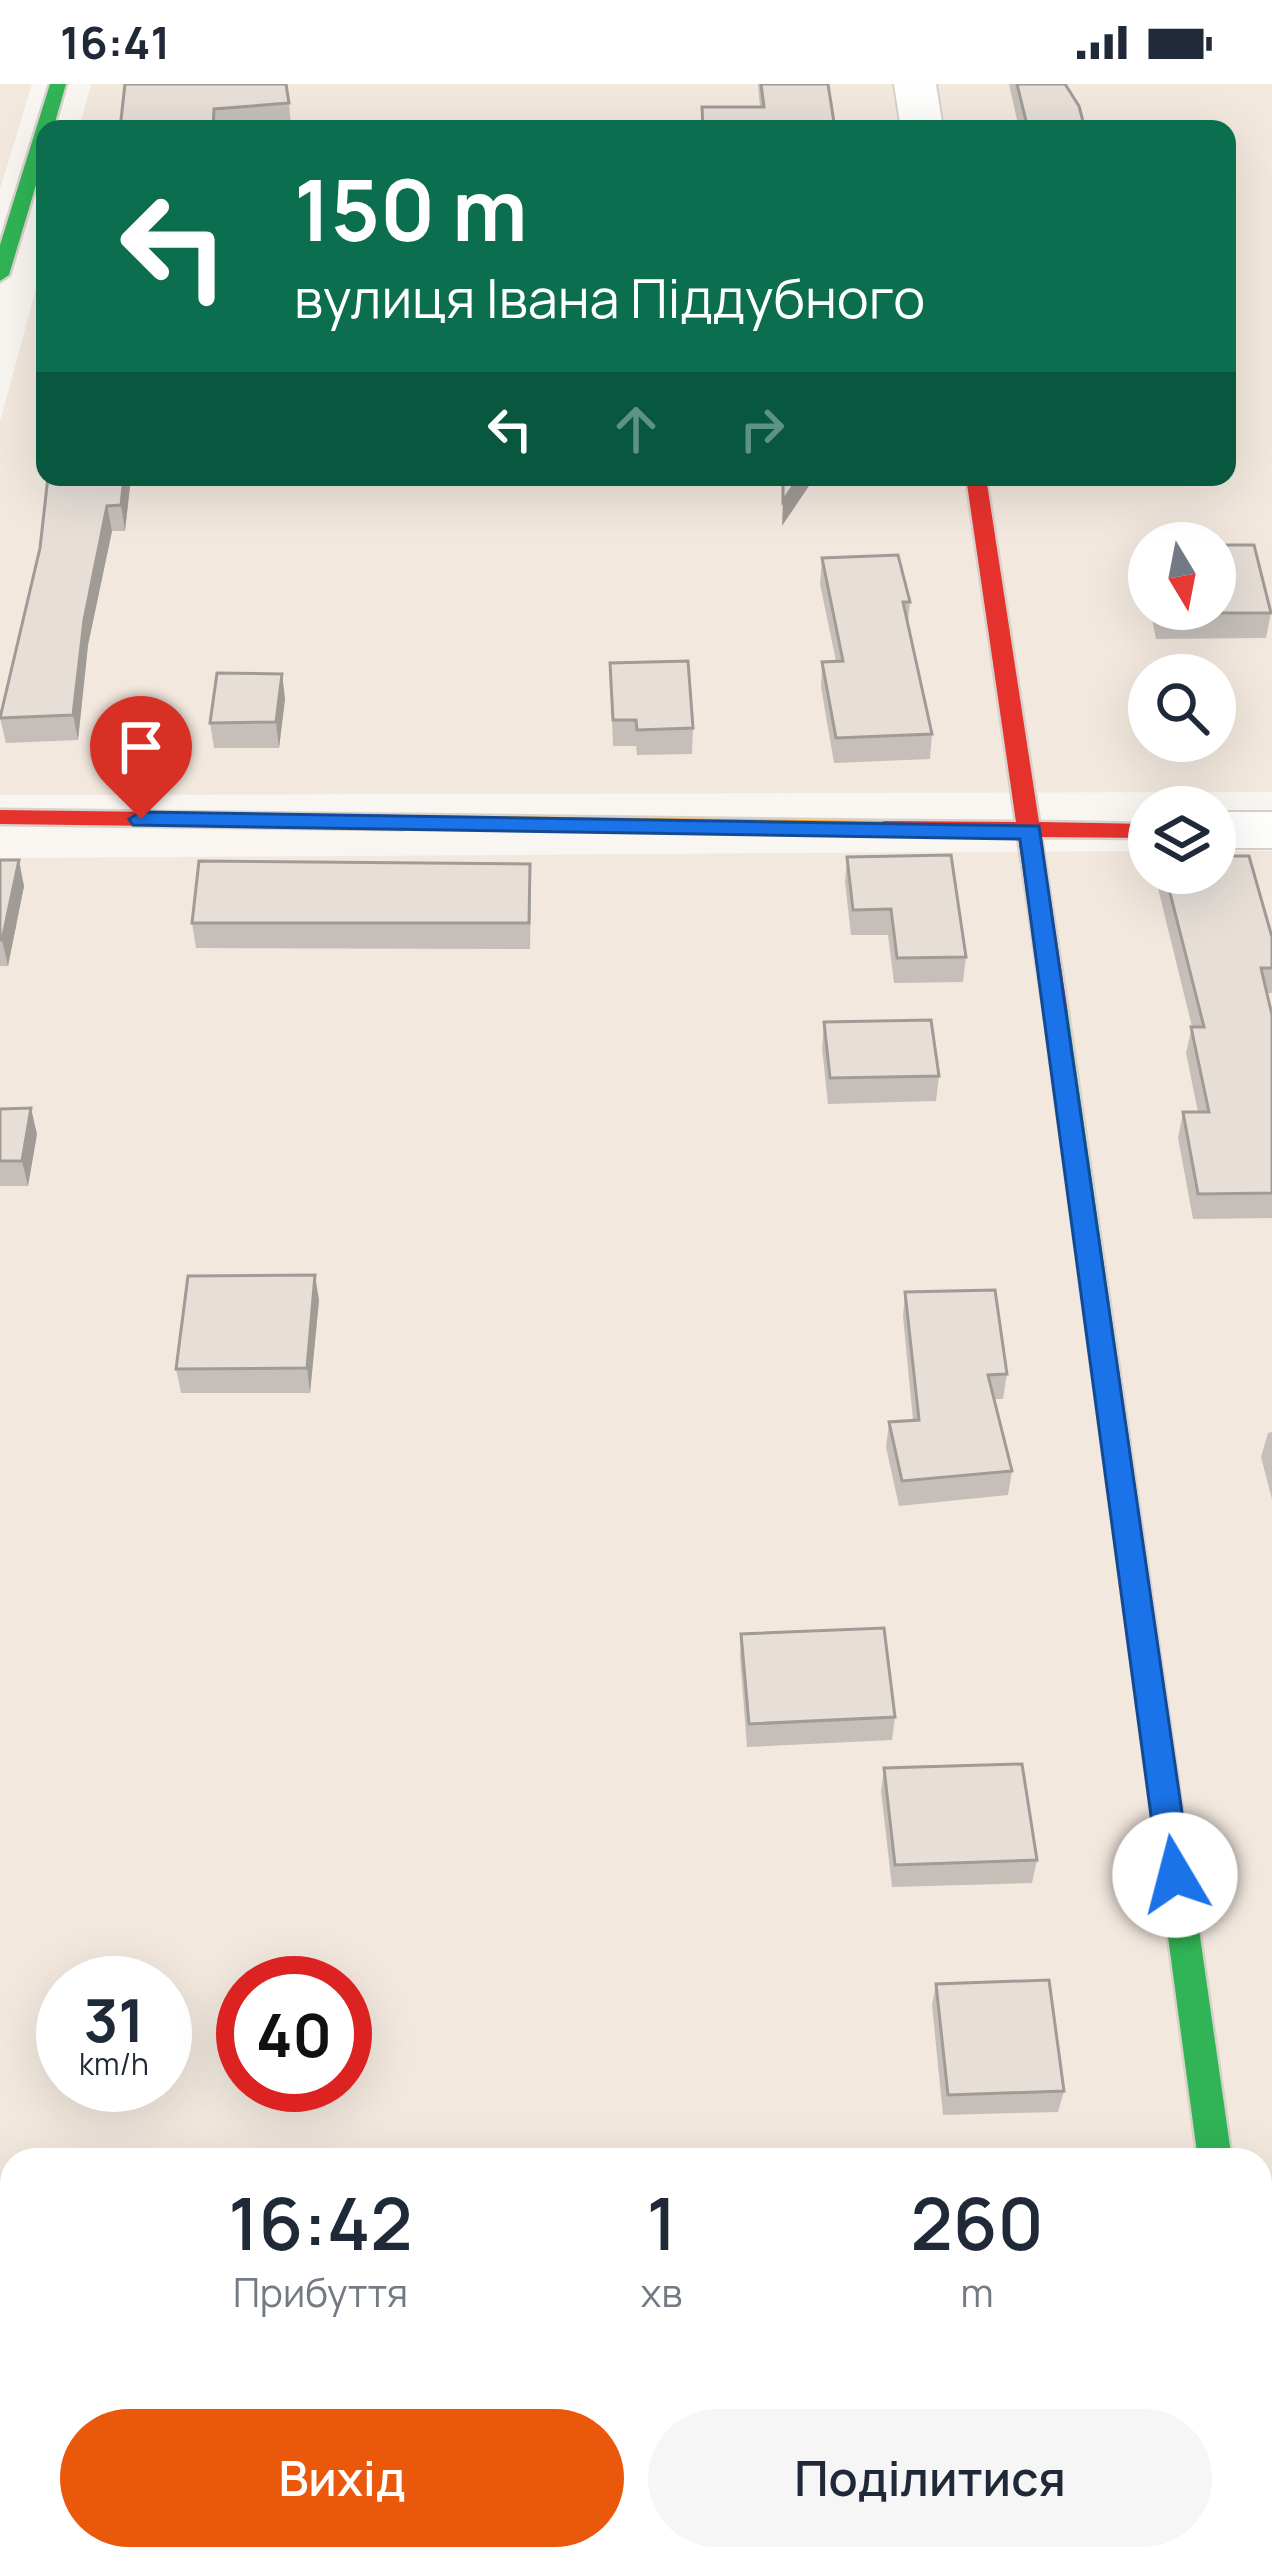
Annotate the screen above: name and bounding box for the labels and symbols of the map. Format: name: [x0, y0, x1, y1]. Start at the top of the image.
north arrow: [1128, 522, 1236, 630]
pin: [90, 696, 192, 819]
position arrow: [1112, 1812, 1238, 1938]
speed limit sign: 40: [216, 1956, 372, 2112]

